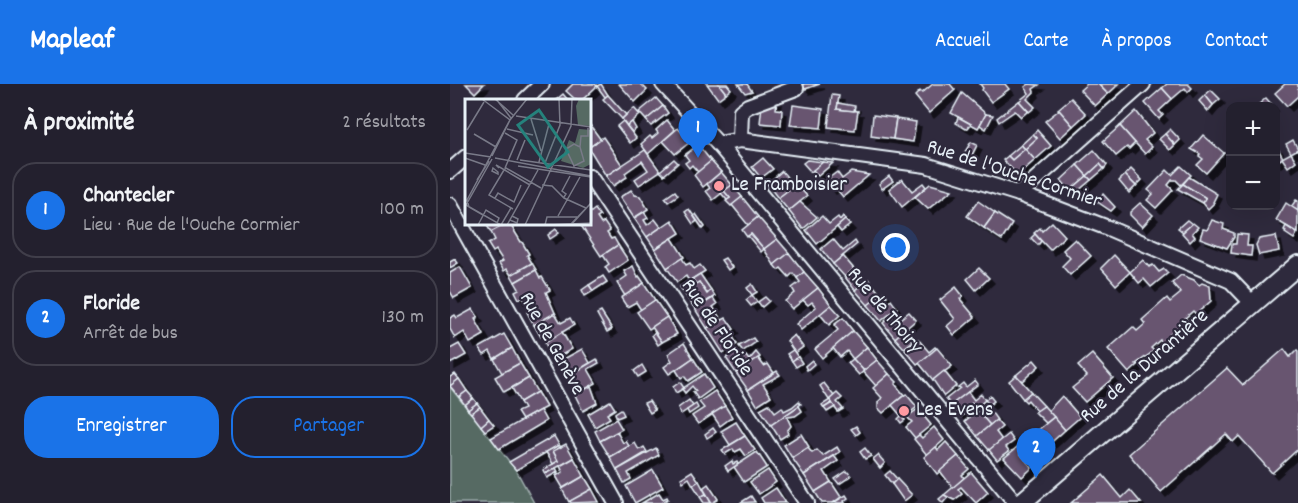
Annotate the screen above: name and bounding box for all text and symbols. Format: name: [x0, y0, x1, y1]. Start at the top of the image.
text: Mapleaf: [30, 22, 114, 62]
text: Accueil: [935, 27, 990, 57]
text: Carte: [1023, 27, 1068, 57]
text: À propos: [1101, 27, 1172, 57]
text: Contact: [1205, 27, 1268, 57]
inset map: [465, 99, 591, 225]
map controls: [1226, 102, 1280, 210]
button: +: [1226, 102, 1280, 156]
text: À proximité: [24, 105, 134, 142]
text: 2 résultats: [342, 109, 426, 137]
pin: 1: [678, 109, 718, 158]
street label: Rue de l'Ouche Cormier: [923, 133, 1106, 218]
button: −: [1226, 156, 1280, 210]
place label: Le Framboisier: [731, 171, 847, 201]
marker: Le Framboisier: [712, 179, 726, 193]
text: Chantecler: [83, 181, 174, 212]
text: 1: [43, 196, 48, 224]
text: 100 m: [380, 196, 424, 224]
text: Lieu · Rue de l'Ouche Cormier: [83, 212, 300, 240]
your location: [881, 233, 910, 262]
street label: Rue de Thoiry: [839, 261, 929, 361]
street label: Rue de Floride: [672, 273, 760, 383]
street label: Rue de Genève: [510, 287, 592, 401]
text: Floride: [83, 289, 140, 320]
street label: Rue de la Durantière: [1074, 303, 1216, 431]
text: 2: [41, 304, 50, 332]
text: 130 m: [382, 304, 424, 332]
text: Arrêt de bus: [83, 320, 178, 348]
button: Enregistrer: [24, 396, 219, 458]
button: Partager: [231, 396, 426, 458]
place label: Les Evens: [916, 396, 994, 426]
marker: Les Evens: [897, 404, 911, 418]
pin: 2: [1016, 428, 1056, 478]

